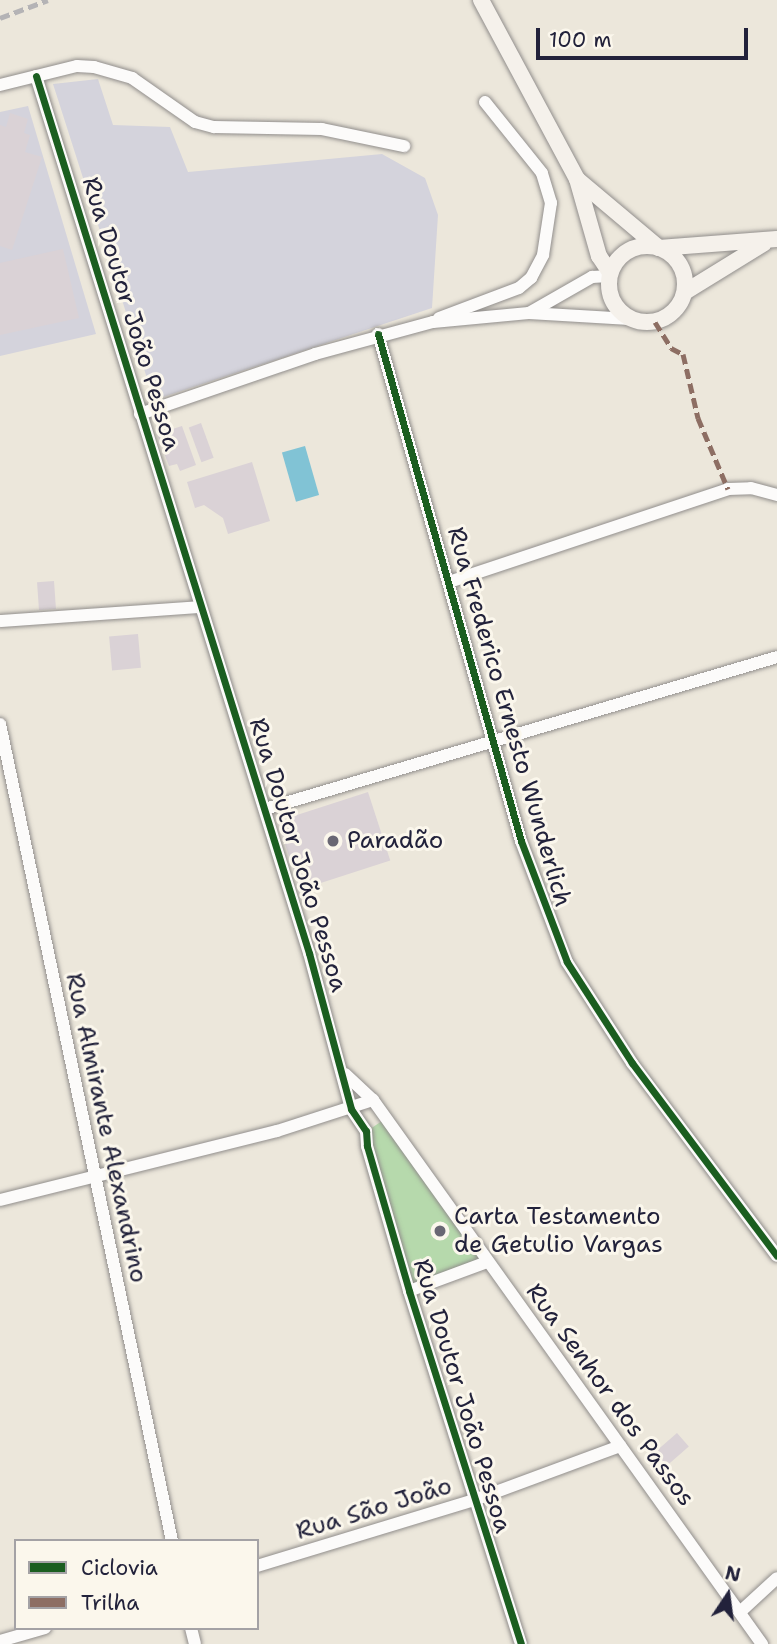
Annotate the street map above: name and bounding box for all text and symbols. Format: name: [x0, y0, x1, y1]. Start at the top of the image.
scale bar: [539, 14, 751, 58]
text: 100 m: [549, 26, 612, 54]
street label: Rua Doutor João Pessoa: [76, 174, 186, 454]
street label: Rua Frederico Ernesto Wunderlich: [441, 524, 577, 910]
street label: Rua Doutor João Pessoa: [243, 715, 353, 995]
place label: Paradão: [347, 827, 443, 855]
marker: Paradão: [325, 833, 341, 849]
street label: Rua Almirante Alexandrino: [59, 971, 153, 1285]
place label: Carta Testamento de Getulio Vargas: [454, 1203, 663, 1259]
marker: Carta Testamento de Getulio Vargas: [432, 1223, 448, 1239]
street label: Rua Doutor João Pessoa: [407, 1256, 517, 1536]
street label: Rua Senhor dos Passos: [520, 1278, 700, 1512]
street label: Rua São João: [293, 1472, 455, 1546]
legend: [14, 1539, 259, 1630]
text: Ciclovia: [81, 1554, 158, 1582]
north arrow: [693, 1560, 763, 1630]
text: N: [723, 1560, 743, 1588]
text: Trilha: [81, 1589, 139, 1617]

